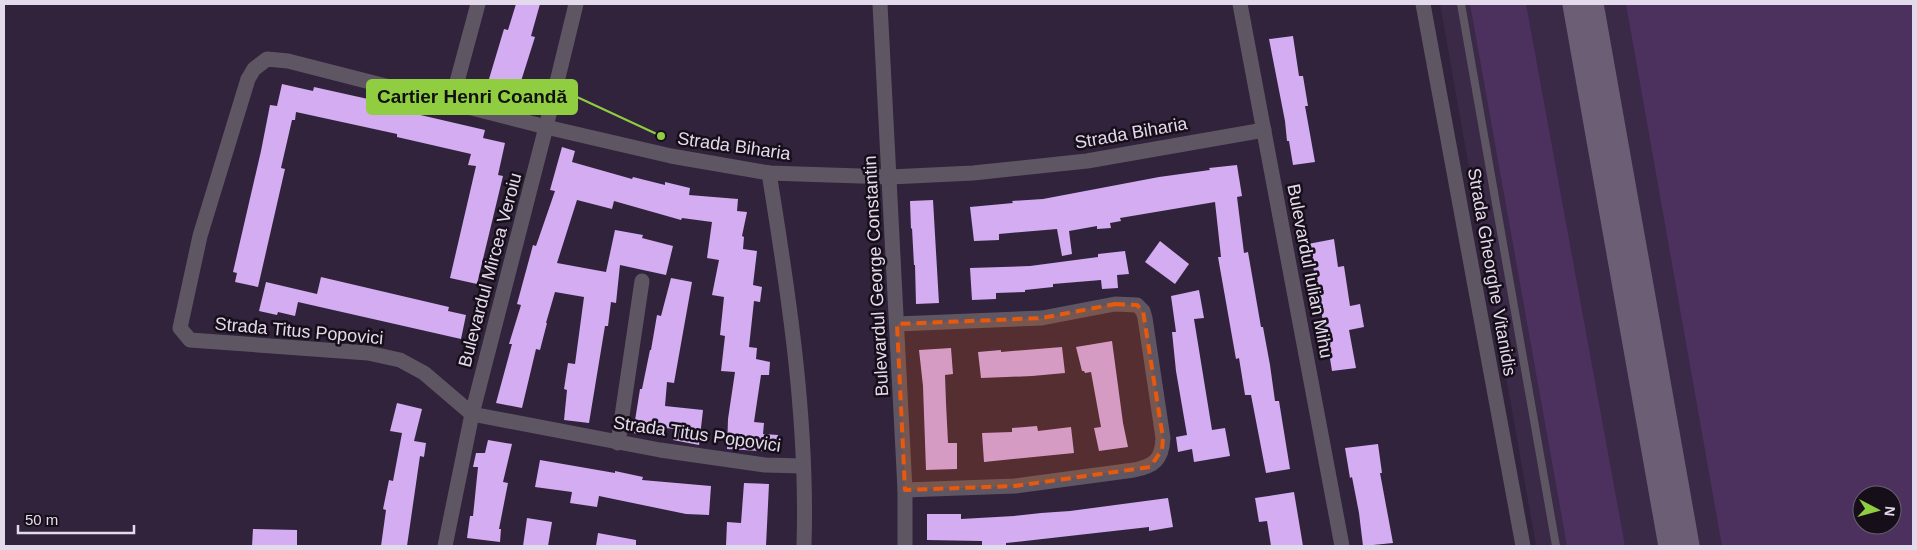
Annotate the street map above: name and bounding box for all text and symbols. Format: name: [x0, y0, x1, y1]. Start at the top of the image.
callout: Cartier Henri Coandă: [367, 80, 577, 114]
text: Cartier Henri Coandă: [377, 86, 567, 107]
street label: Strada Biharia: [1073, 113, 1190, 153]
street label: Strada Biharia: [676, 128, 793, 164]
street label: Bulevardul George Constantin: [860, 155, 892, 397]
street label: Strada Gheorghe Vitanidis: [1464, 166, 1520, 378]
street label: Bulevardul Mircea Veroiu: [454, 171, 526, 369]
street label: Bulevardul Iulian Mihu: [1283, 182, 1337, 360]
street label: Strada Titus Popovici: [214, 314, 384, 348]
street label: Strada Titus Popovici: [612, 412, 782, 456]
north arrow: [1852, 485, 1902, 535]
scale bar: [18, 502, 134, 534]
text: N: [1881, 505, 1898, 517]
text: 50 m: [25, 511, 58, 528]

